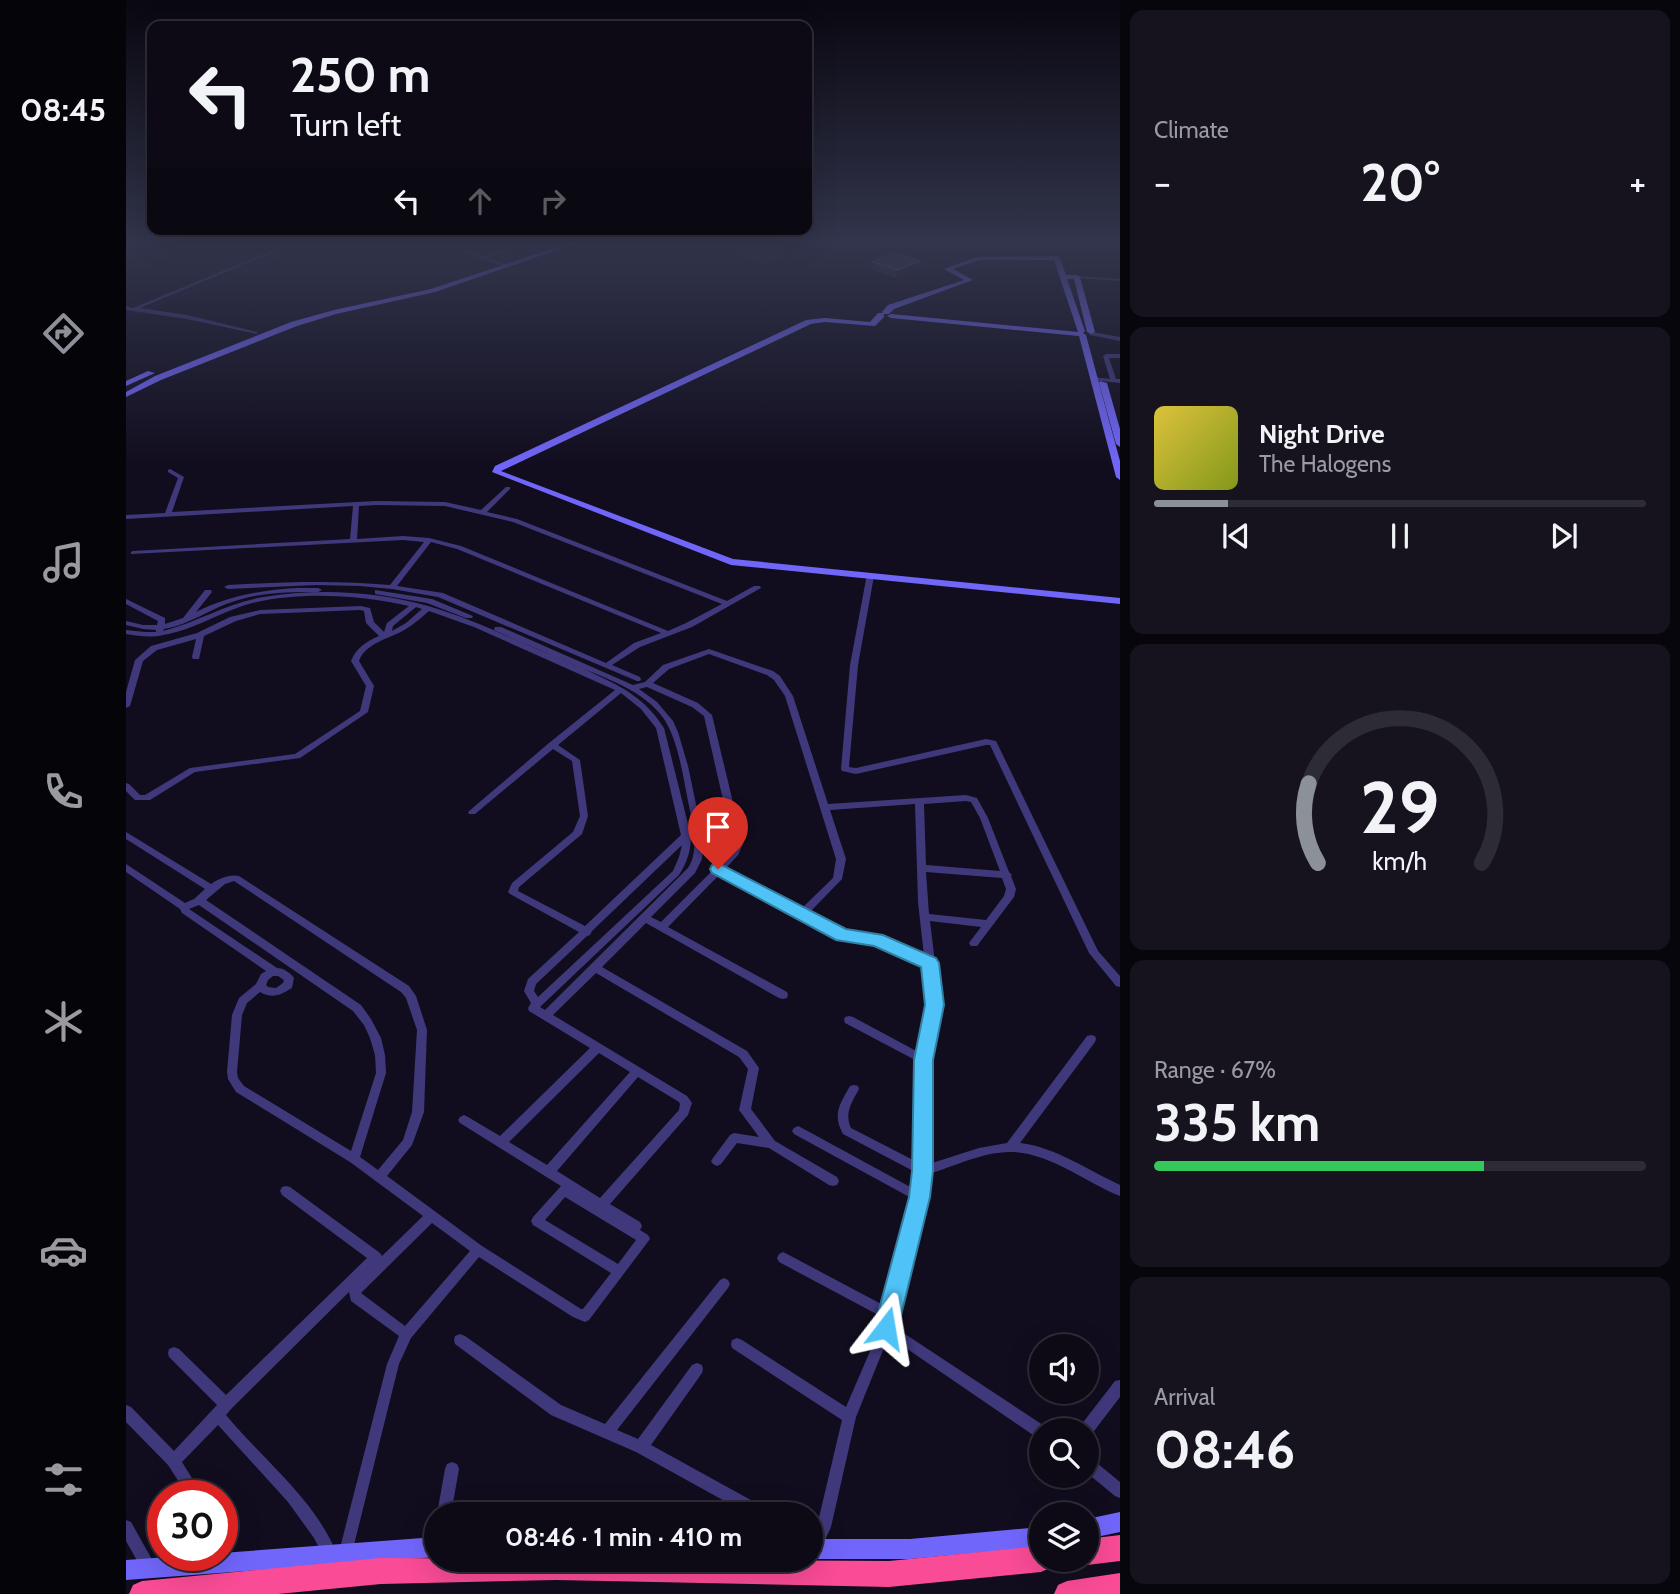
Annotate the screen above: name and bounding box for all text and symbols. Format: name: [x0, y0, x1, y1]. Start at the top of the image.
text: 250 m: [290, 45, 430, 104]
icon: left: [175, 49, 266, 140]
text: 08:45: [20, 90, 106, 129]
text: Turn left: [290, 105, 401, 144]
text: Climate: [1154, 116, 1229, 144]
text: 20°: [1360, 151, 1440, 214]
text: −: [1154, 159, 1171, 206]
text: +: [1629, 159, 1646, 206]
icon: left: [388, 182, 426, 220]
icon: ahead: [461, 182, 499, 220]
icon: right: [534, 182, 572, 220]
icon: directions: [39, 309, 88, 358]
text: Night Drive: [1259, 418, 1385, 450]
text: The Halogens: [1259, 450, 1391, 478]
icon: previous: [1217, 517, 1255, 555]
icon: pause: [1381, 517, 1419, 555]
icon: next: [1545, 517, 1583, 555]
icon: music: [39, 538, 88, 587]
text: 29: [1360, 763, 1440, 851]
icon: phone: [39, 767, 88, 816]
pin: [688, 797, 748, 869]
icon: arrive: [699, 808, 737, 846]
text: km/h: [1373, 846, 1427, 876]
icon: climate: [39, 997, 88, 1046]
text: Range · 67%: [1154, 1056, 1276, 1084]
text: 335 km: [1154, 1091, 1320, 1154]
icon: car: [39, 1226, 88, 1275]
position arrow: [849, 1291, 923, 1365]
map controls: [1029, 1334, 1099, 1572]
button: sound: [1029, 1334, 1099, 1404]
text: Arrival: [1154, 1383, 1215, 1411]
button: search: [1029, 1418, 1099, 1488]
text: 08:46: [1154, 1418, 1295, 1481]
icon: filters: [39, 1455, 88, 1504]
speed limit sign: 30: [147, 1480, 238, 1571]
button: layers: [1029, 1502, 1099, 1572]
text: 08:46 · 1 min · 410 m: [505, 1521, 742, 1553]

